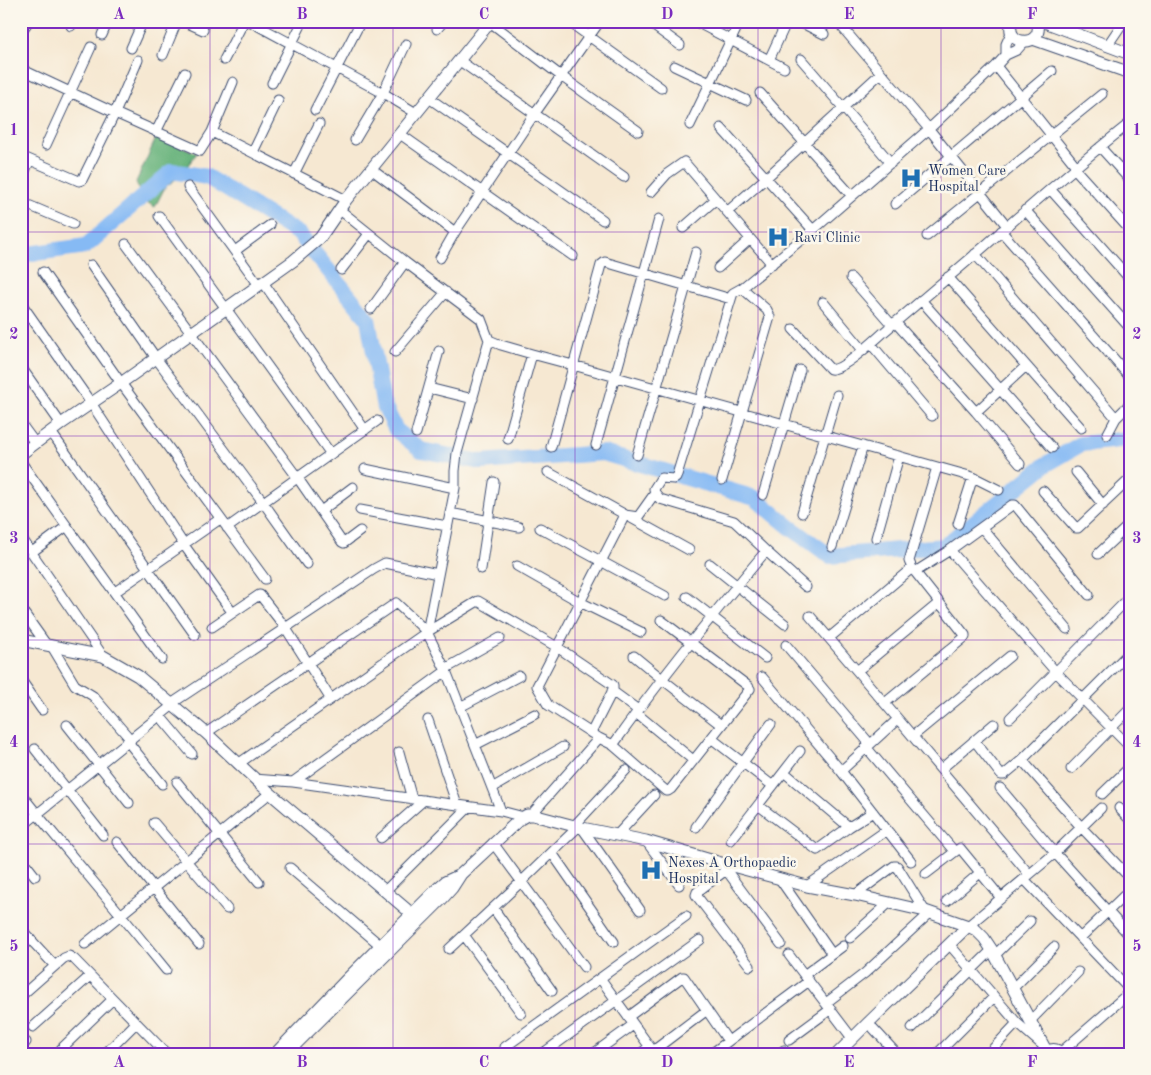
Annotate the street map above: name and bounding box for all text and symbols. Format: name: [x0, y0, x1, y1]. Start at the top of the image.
text: A: [113, 7, 125, 23]
text: B: [296, 7, 308, 23]
text: C: [479, 7, 489, 23]
text: D: [661, 7, 673, 23]
text: E: [843, 7, 855, 23]
text: F: [1027, 7, 1038, 23]
text: 1: [9, 123, 19, 139]
text: 1: [1132, 123, 1142, 139]
place label: Women Care Hospital: [928, 164, 1006, 194]
hospital icon: Women Care Hospital: [898, 165, 924, 191]
hospital icon: Ravi Clinic: [765, 224, 791, 250]
place label: Ravi Clinic: [794, 231, 860, 245]
text: 2: [9, 327, 19, 343]
text: 2: [1132, 327, 1142, 343]
text: 3: [9, 531, 19, 547]
text: 3: [1132, 531, 1142, 547]
text: 4: [9, 735, 19, 751]
text: 4: [1132, 735, 1142, 751]
place label: Nexes A Orthopaedic Hospital: [668, 856, 796, 886]
hospital icon: Nexes A Orthopaedic Hospital: [638, 857, 664, 883]
text: 5: [9, 939, 19, 955]
text: 5: [1132, 939, 1142, 955]
text: A: [113, 1055, 125, 1071]
text: B: [296, 1055, 308, 1071]
text: C: [479, 1055, 489, 1071]
text: D: [661, 1055, 673, 1071]
text: E: [843, 1055, 855, 1071]
text: F: [1027, 1055, 1038, 1071]

